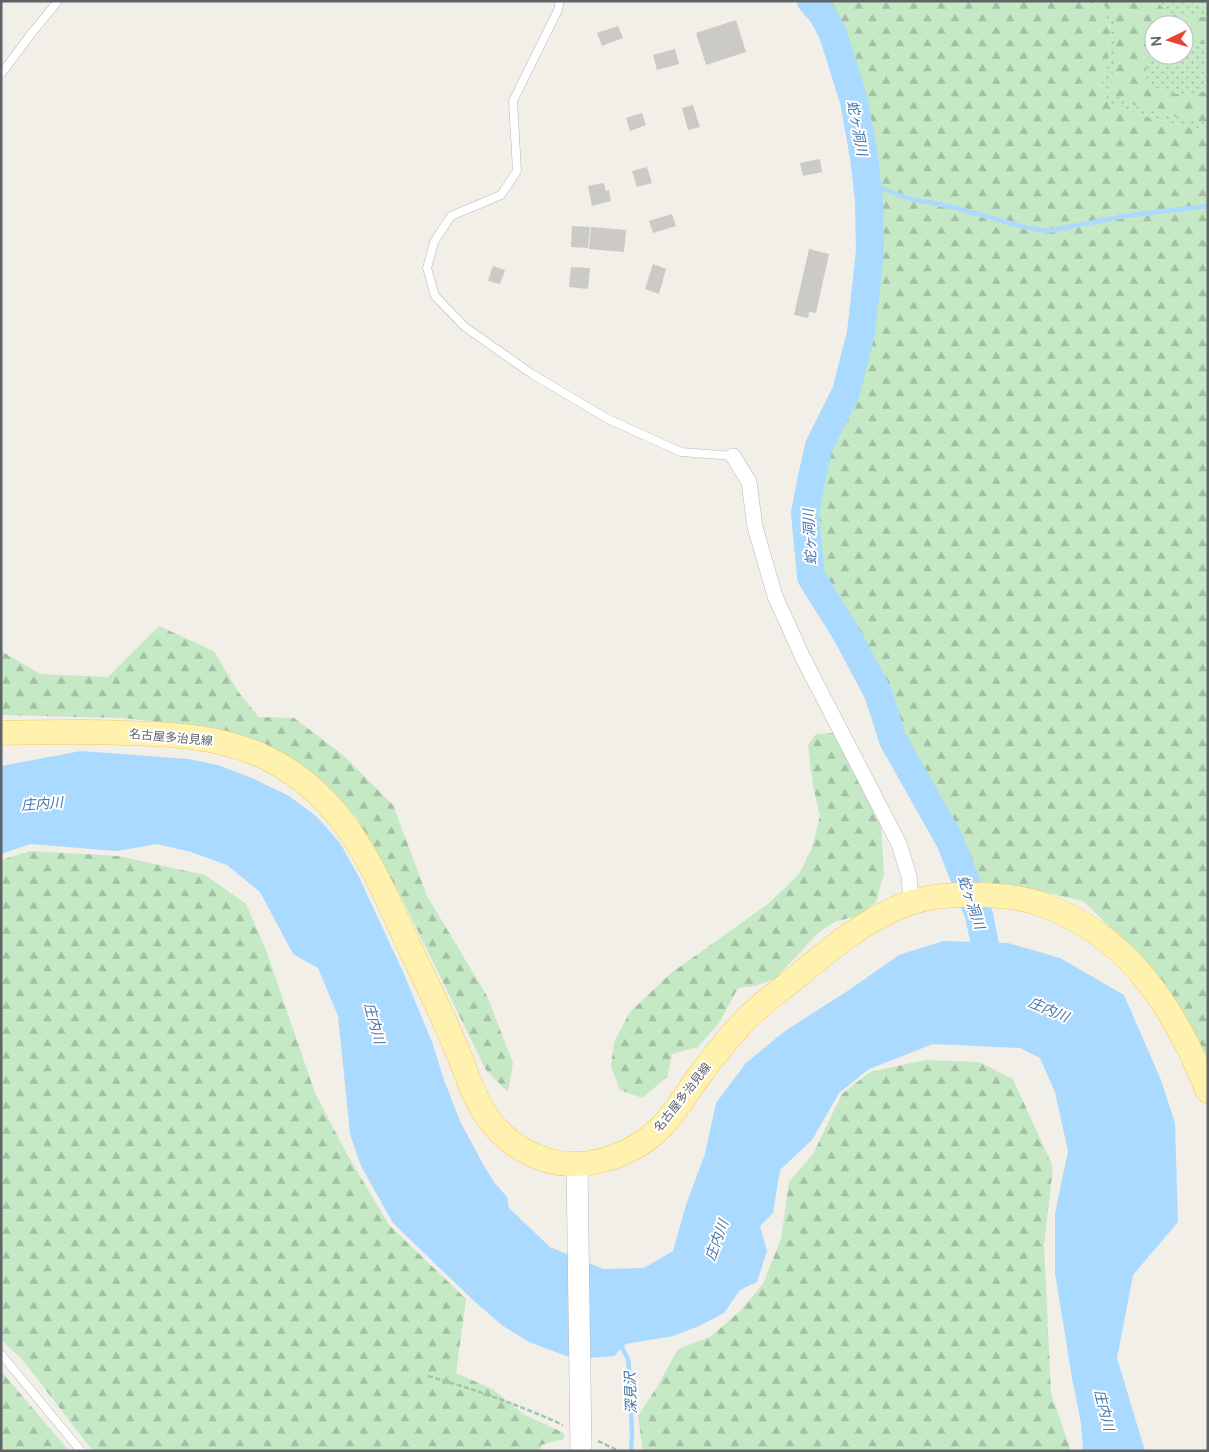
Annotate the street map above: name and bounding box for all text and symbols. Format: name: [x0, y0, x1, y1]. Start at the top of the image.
north arrow: [1144, 15, 1194, 65]
text: N: [1146, 35, 1165, 47]
water label: 蛇ヶ洞川: [843, 99, 873, 159]
water label: 蛇ヶ洞川: [798, 507, 820, 565]
street label: 名古屋多治見線: [128, 725, 214, 749]
water label: 庄内川: [20, 792, 66, 814]
water label: 蛇ヶ洞川: [954, 872, 991, 933]
water label: 庄内川: [1026, 992, 1074, 1027]
water label: 庄内川: [360, 1000, 390, 1048]
street label: 名古屋多治見線: [649, 1059, 715, 1135]
water label: 庄内川: [700, 1215, 733, 1263]
water label: 深見沢: [620, 1370, 640, 1414]
water label: 庄内川: [1091, 1387, 1120, 1435]

